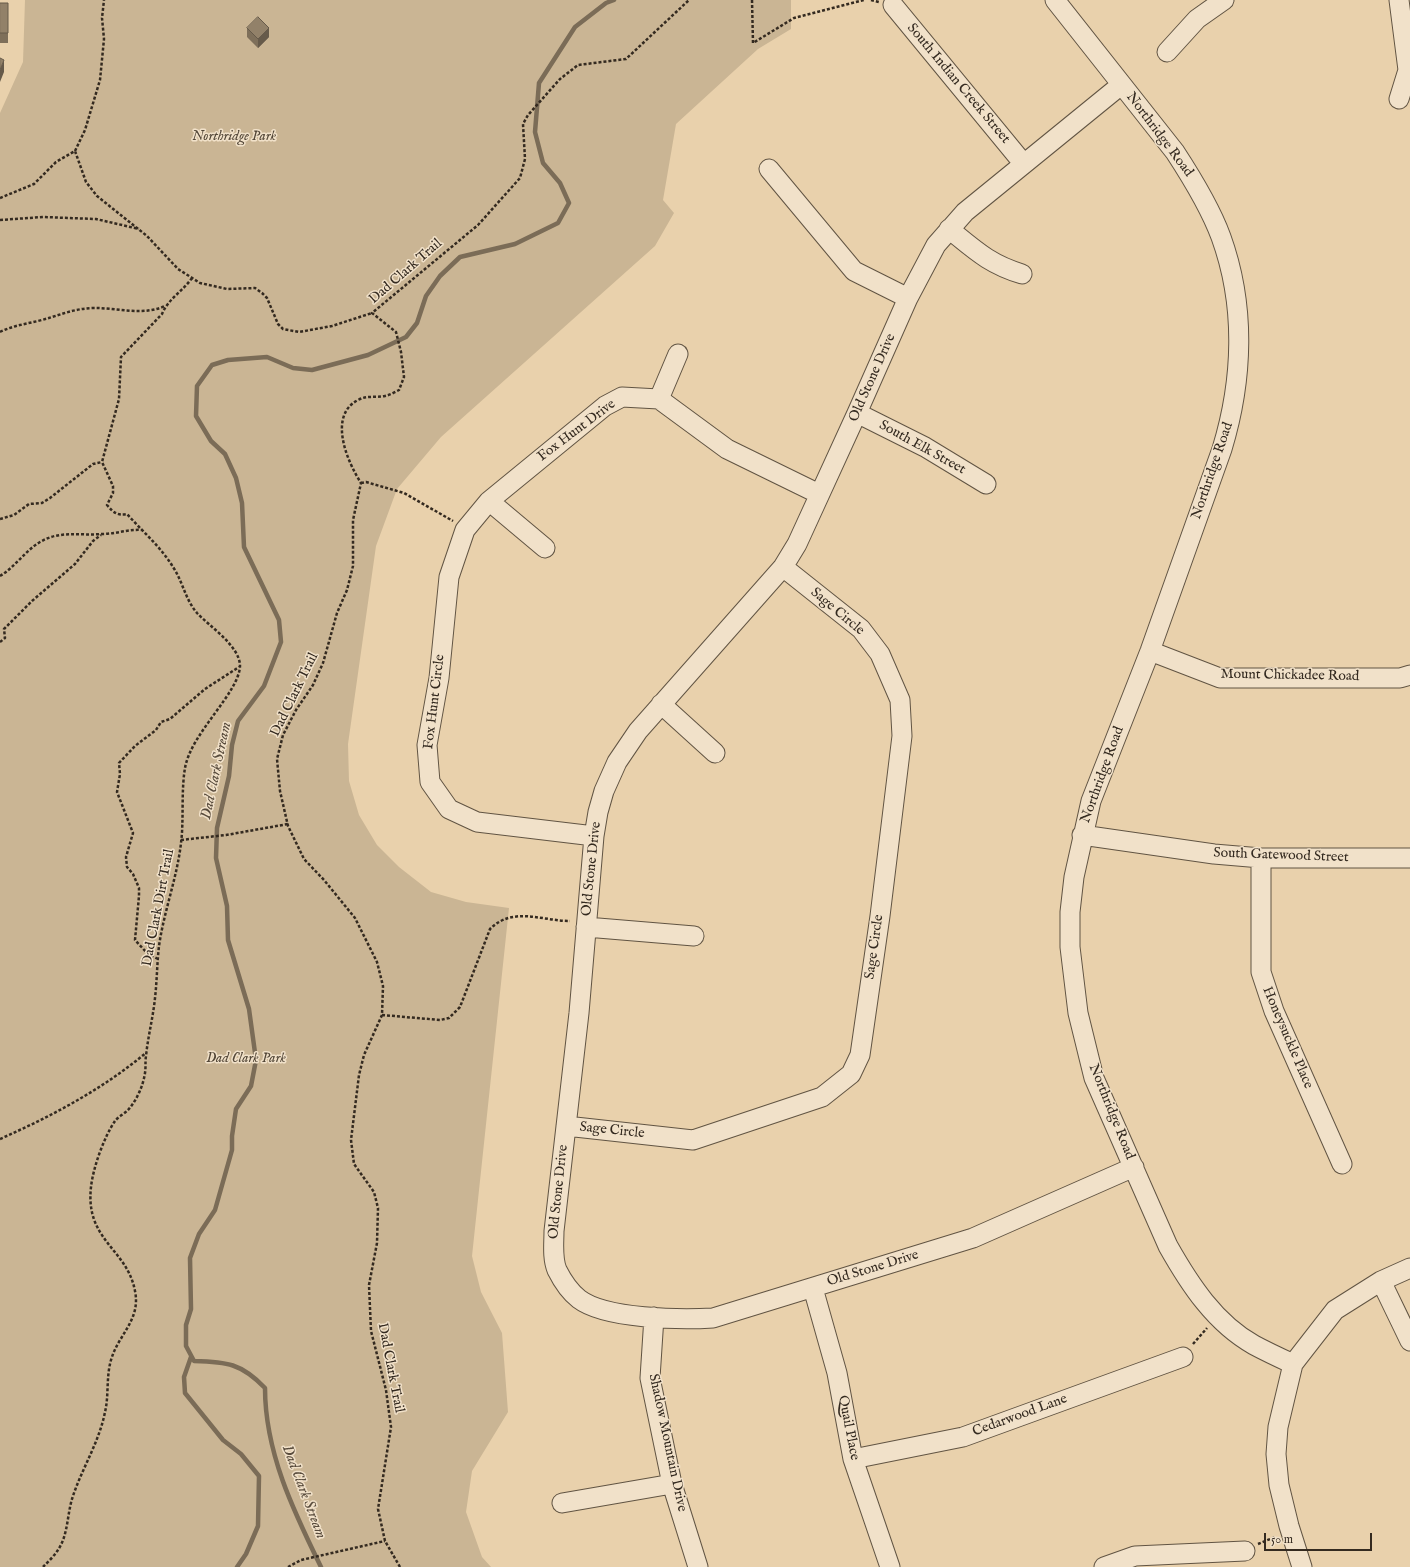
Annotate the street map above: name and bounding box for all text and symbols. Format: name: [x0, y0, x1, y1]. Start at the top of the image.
street label: South Indian Creek Street: [903, 20, 1013, 148]
street label: Northridge Road: [1122, 89, 1196, 181]
park label: Northridge Park: [192, 129, 276, 145]
street label: Dad Clark Trail: [366, 236, 446, 308]
street label: Old Stone Drive: [846, 331, 900, 425]
street label: Fox Hunt Drive: [535, 396, 619, 466]
street label: South Elk Street: [876, 417, 968, 479]
street label: Northridge Road: [1189, 420, 1237, 522]
street label: Sage Circle: [807, 585, 867, 639]
street label: Dad Clark Trail: [267, 650, 323, 740]
street label: Fox Hunt Circle: [421, 654, 449, 750]
street label: Mount Chickadee Road: [1220, 666, 1360, 686]
water label: Dad Clark Stream: [198, 721, 236, 821]
street label: Northridge Road: [1078, 724, 1128, 826]
street label: Old Stone Drive: [579, 821, 605, 917]
street label: South Gatewood Street: [1213, 845, 1349, 867]
street label: Dad Clark Dirt Trail: [139, 848, 179, 968]
street label: Sage Circle: [862, 913, 888, 981]
street label: Honeysuckle Place: [1258, 984, 1316, 1092]
park label: Dad Clark Park: [206, 1051, 286, 1067]
street label: Northridge Road: [1084, 1062, 1138, 1162]
street label: Sage Circle: [579, 1119, 645, 1143]
street label: Old Stone Drive: [546, 1144, 572, 1240]
street label: Old Stone Drive: [825, 1247, 921, 1291]
street label: Dad Clark Trail: [373, 1322, 407, 1414]
street label: Shadow Mountain Drive: [644, 1372, 690, 1514]
street label: Cedarwood Lane: [970, 1391, 1070, 1441]
street label: Quail Place: [833, 1394, 863, 1462]
water label: Dad Clark Stream: [277, 1443, 329, 1541]
scale bar: [1266, 1525, 1374, 1551]
text: 50 m: [1271, 1532, 1293, 1547]

